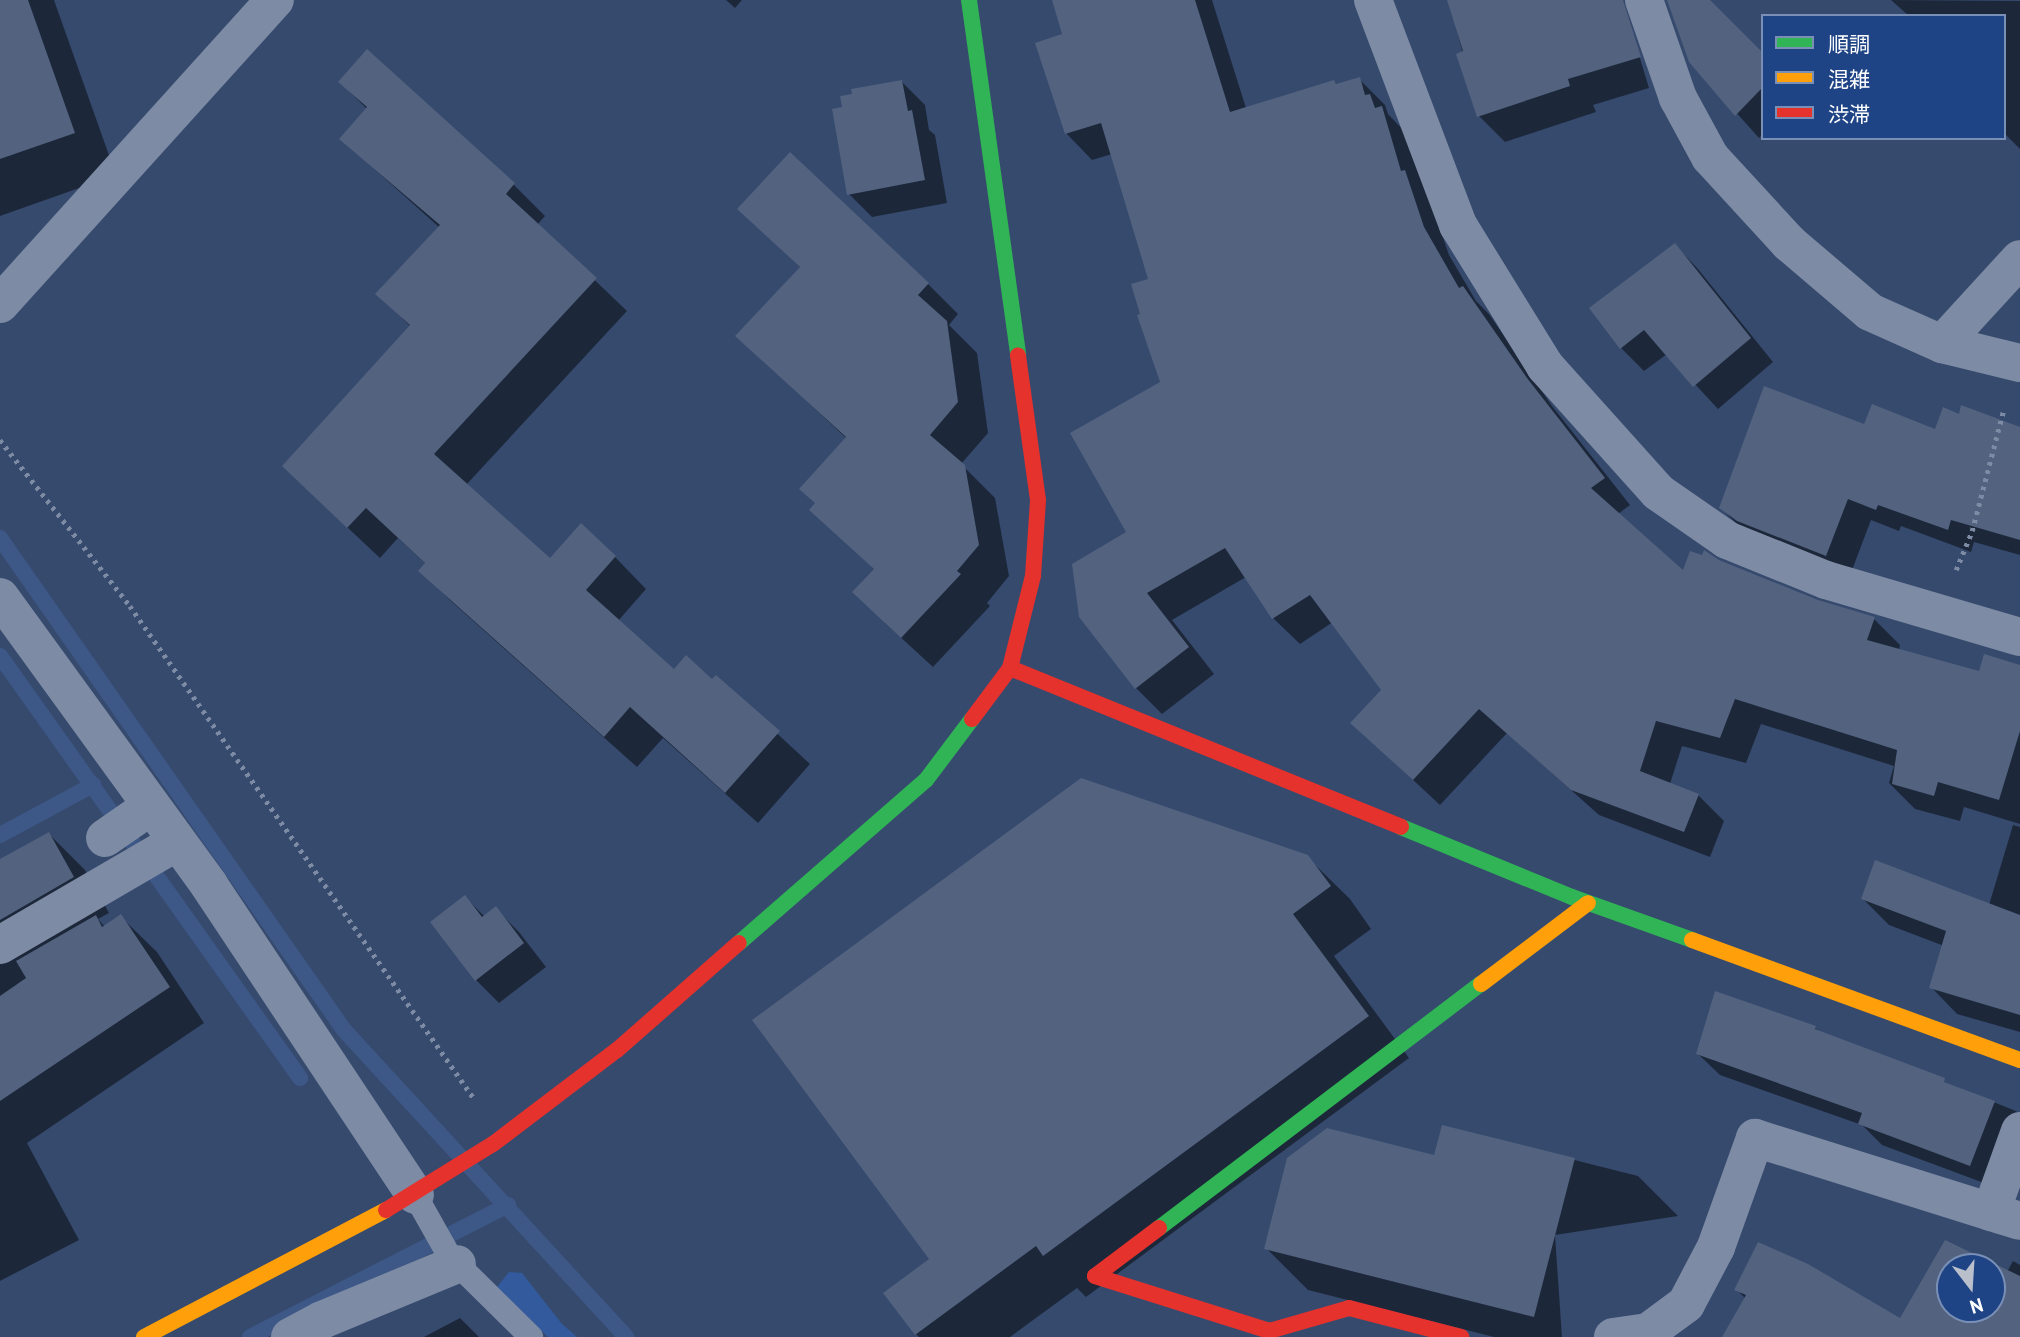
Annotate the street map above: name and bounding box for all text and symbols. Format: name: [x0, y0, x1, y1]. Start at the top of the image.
legend: [1761, 14, 2006, 140]
text: 順調: [1828, 31, 1870, 58]
text: 混雑: [1828, 66, 1870, 93]
text: 渋滞: [1828, 101, 1870, 128]
north arrow: [1936, 1253, 2006, 1323]
text: N: [1967, 1293, 1986, 1319]

